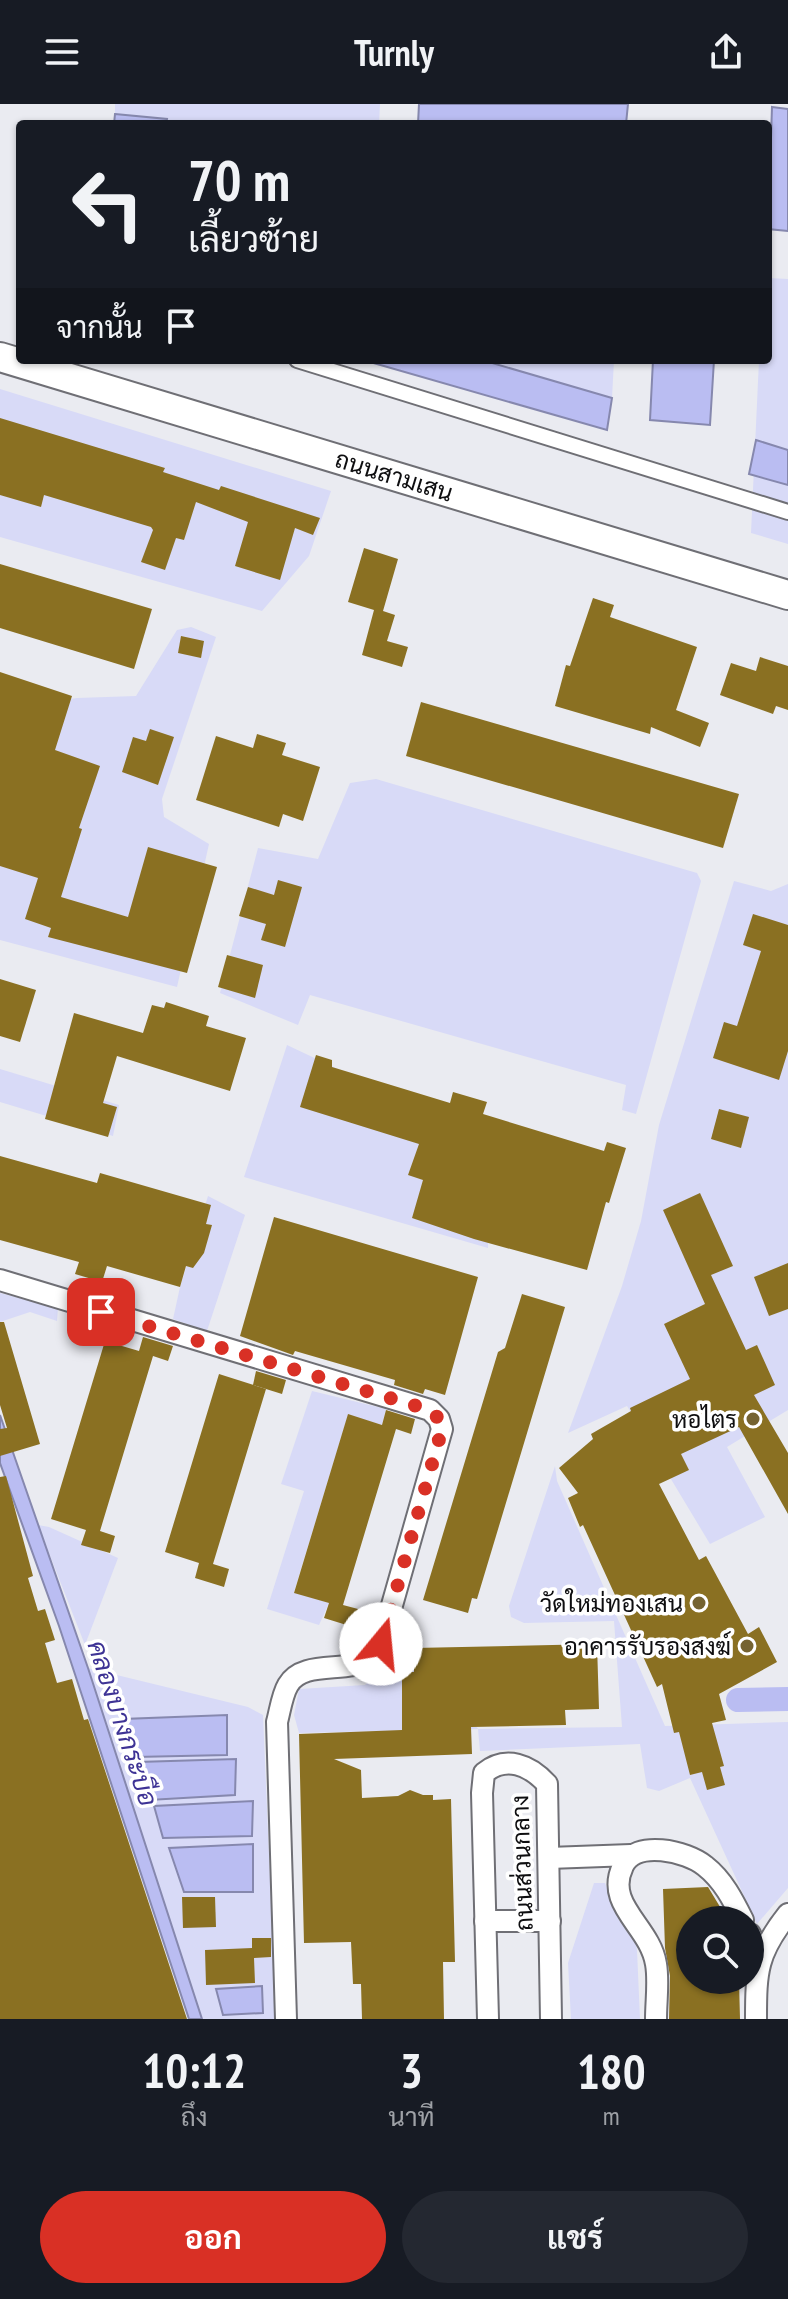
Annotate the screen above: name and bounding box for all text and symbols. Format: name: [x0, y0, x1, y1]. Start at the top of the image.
text: Turnly: [354, 29, 434, 76]
icon: menu: [40, 30, 84, 74]
icon: share: [704, 30, 748, 74]
text: 70 m: [188, 144, 290, 216]
icon: left: [56, 152, 160, 256]
text: เลี้ยวซ้าย: [188, 215, 319, 262]
icon: arrive: [159, 304, 203, 348]
text: จากนั้น: [56, 307, 143, 346]
street label: ถนนสามเสน: [331, 443, 457, 509]
pin: [67, 1278, 135, 1346]
icon: arrive: [79, 1290, 123, 1334]
place label: หอไตร: [672, 1404, 737, 1435]
marker: หอไตร: [744, 1410, 762, 1428]
place label: วัดใหม่ทองเสน: [540, 1588, 683, 1619]
marker: วัดใหม่ทองเสน: [690, 1594, 708, 1612]
position arrow: [339, 1602, 423, 1686]
place label: อาคารรับรองสงฆ์: [564, 1631, 731, 1662]
water label: คลองบางกระบือ: [81, 1636, 165, 1810]
marker: อาคารรับรองสงฆ์: [738, 1637, 756, 1655]
street label: ถนนส่วนกลาง: [504, 1794, 540, 1932]
map controls: [676, 1906, 764, 1994]
button: search: [676, 1906, 764, 1994]
text: 10:12: [142, 2039, 246, 2101]
text: 3: [400, 2039, 423, 2101]
text: 180: [577, 2040, 646, 2102]
text: m: [603, 2099, 620, 2132]
text: ถึง: [181, 2100, 208, 2133]
text: นาที: [388, 2100, 435, 2133]
button: ออก: [40, 2191, 386, 2283]
button: แชร์: [402, 2191, 748, 2283]

